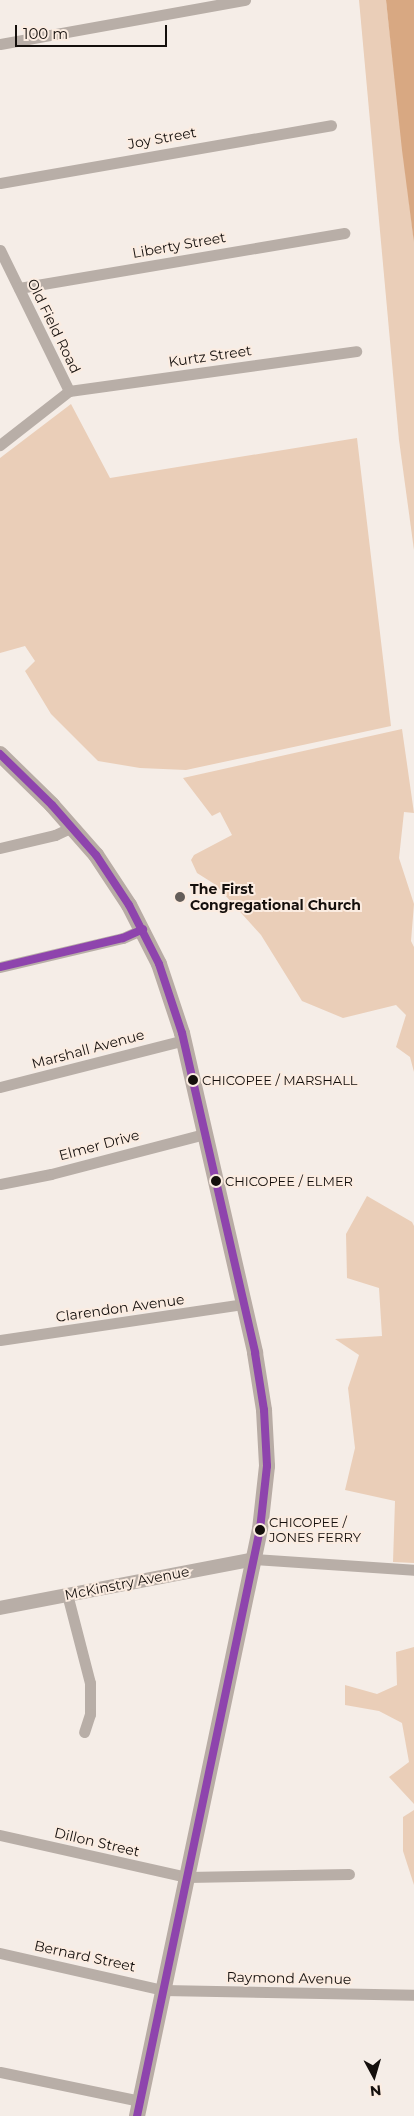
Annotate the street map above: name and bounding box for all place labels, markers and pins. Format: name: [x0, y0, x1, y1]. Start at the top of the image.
place label: The First Congregational Church: [190, 881, 361, 914]
marker: The First Congregational Church: [174, 891, 186, 903]
place label: CHICOPEE / MARSHALL: [202, 1072, 357, 1088]
marker: CHICOPEE / MARSHALL: [188, 1075, 198, 1085]
place label: CHICOPEE / ELMER: [225, 1173, 353, 1189]
marker: CHICOPEE / ELMER: [211, 1176, 221, 1186]
place label: CHICOPEE / JONES FERRY: [269, 1515, 361, 1546]
marker: CHICOPEE / JONES FERRY: [255, 1525, 265, 1535]

